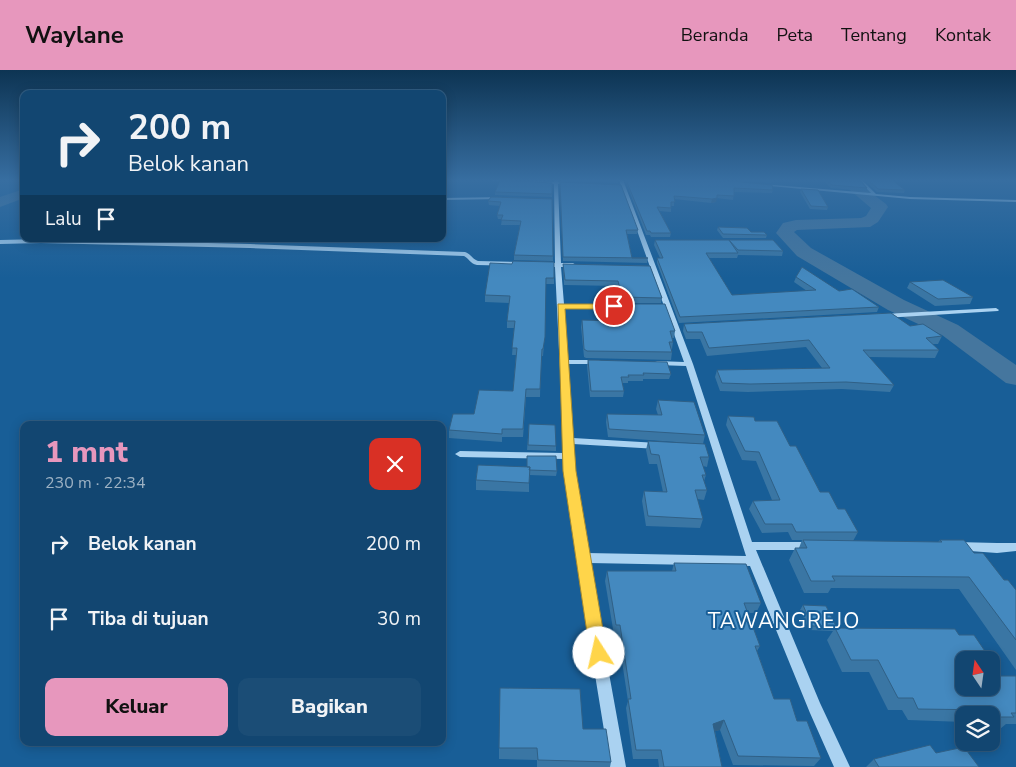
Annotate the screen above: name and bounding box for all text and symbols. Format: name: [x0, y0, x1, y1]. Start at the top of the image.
text: Waylane: [25, 19, 124, 51]
text: Beranda: [681, 23, 749, 47]
text: Peta: [777, 23, 813, 47]
text: Tentang: [841, 23, 907, 47]
text: Kontak: [935, 23, 991, 47]
text: 200 m: [128, 104, 231, 151]
icon: right: [45, 110, 110, 175]
text: Belok kanan: [128, 149, 249, 179]
icon: arrive: [92, 205, 120, 233]
text: Lalu: [45, 206, 82, 232]
pin: [593, 285, 635, 327]
icon: arrive: [600, 292, 628, 320]
text: 1 mnt: [45, 432, 128, 473]
button: close: [369, 438, 421, 490]
text: 230 m · 22:34: [45, 472, 146, 494]
icon: right: [45, 530, 73, 558]
text: Belok kanan: [88, 531, 197, 557]
text: 200 m: [366, 531, 421, 557]
icon: arrive: [45, 605, 73, 633]
text: Tiba di tujuan: [88, 606, 209, 632]
text: 30 m: [377, 606, 421, 632]
district label: TAWANGREJO: [708, 607, 860, 635]
position arrow: [572, 626, 624, 678]
north arrow: [955, 651, 1000, 696]
map controls: [955, 651, 1000, 751]
button: Keluar: [45, 678, 228, 736]
button: Bagikan: [238, 678, 421, 736]
button: layers: [955, 706, 1000, 751]

